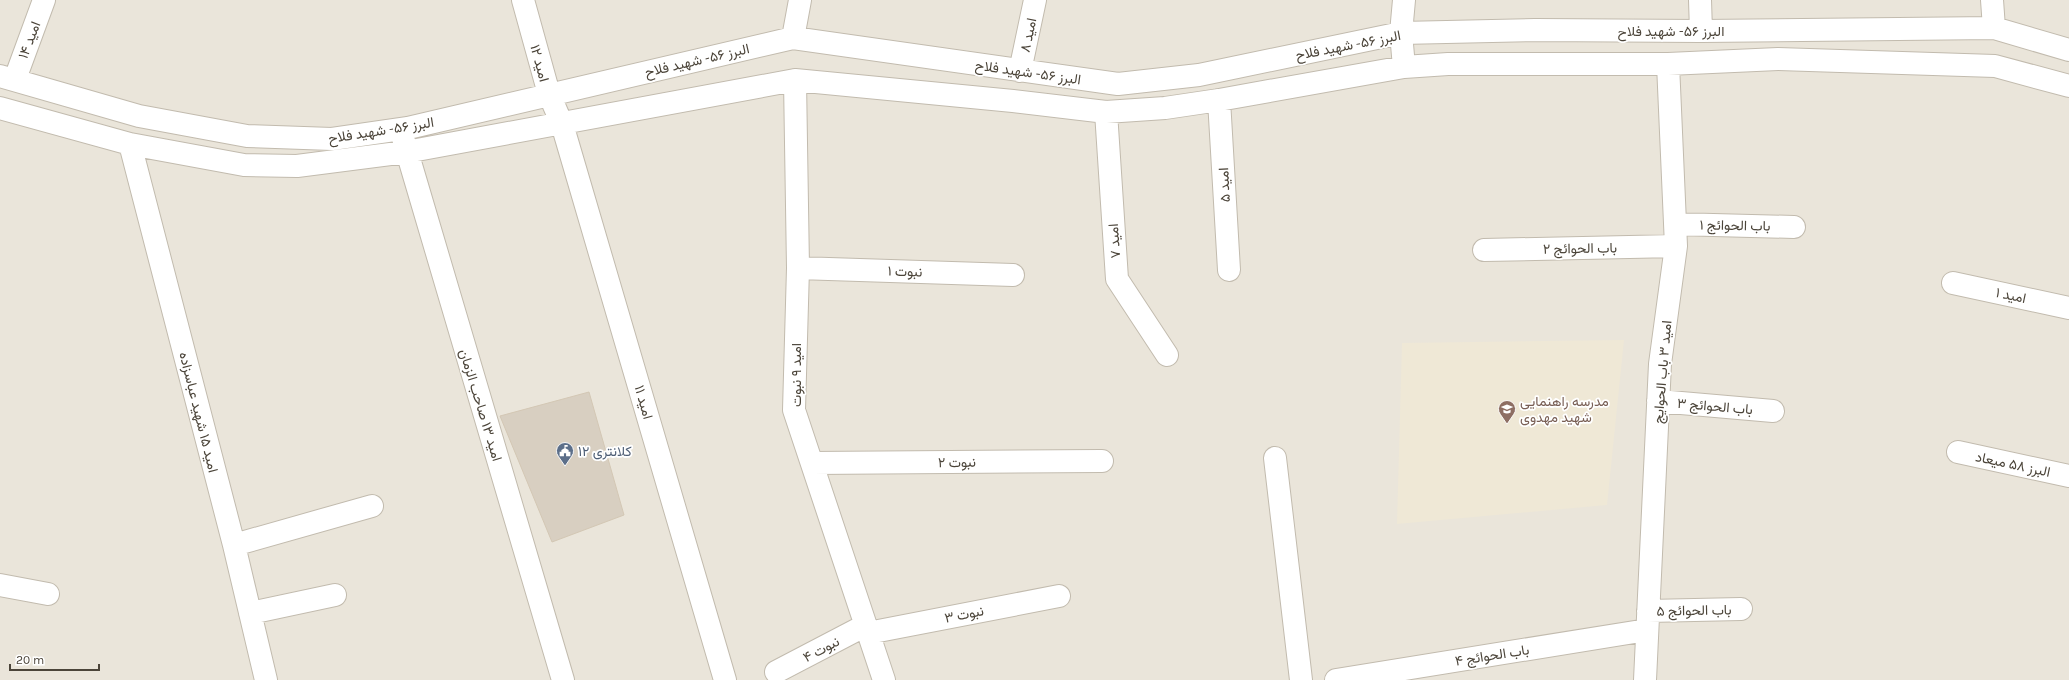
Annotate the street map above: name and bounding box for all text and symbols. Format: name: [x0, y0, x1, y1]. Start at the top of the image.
street label: امید ۸: [1017, 16, 1040, 54]
street label: امید ۱۴: [15, 19, 44, 61]
street label: البرز ۵۶- شهید فلاح: [1618, 23, 1724, 42]
street label: البرز ۵۶- شهید فلاح: [1294, 27, 1403, 66]
street label: البرز ۵۶- شهید فلاح: [643, 40, 752, 83]
street label: امید ۱۲: [526, 43, 553, 84]
street label: البرز ۵۶- شهید فلاح: [974, 57, 1082, 90]
street label: البرز ۵۶- شهید فلاح: [327, 114, 435, 149]
street label: امید ۵: [1215, 167, 1234, 203]
street label: باب الحوائج ۱: [1699, 216, 1771, 237]
street label: امید ۷: [1105, 223, 1124, 259]
street label: باب الحوائج ۲: [1543, 239, 1617, 260]
street label: نبوت ۱: [887, 262, 923, 281]
street label: امید ۱: [1994, 284, 2028, 307]
street label: امید ۳ باب الحوایج: [1650, 320, 1677, 425]
street label: امید ۹ نبوت: [788, 343, 805, 407]
street label: امید ۱۳ صاحب الزمان: [455, 347, 506, 463]
street label: امید ۱۵ شهید عباسزاده: [175, 350, 222, 474]
street label: امید ۱۱: [631, 383, 656, 421]
place label: مدرسه راهنمایی شهید مهدوی: [1520, 393, 1609, 426]
street label: باب الحوائج ۳: [1676, 395, 1754, 420]
school or university icon: مدرسه راهنمایی شهید مهدوی: [1497, 399, 1517, 424]
public building icon: کلانتری ۱۲: [555, 441, 575, 466]
place label: کلانتری ۱۲: [578, 443, 632, 460]
street label: البرز ۵۸ میعاد: [1974, 448, 2052, 481]
street label: نبوت ۲: [938, 454, 976, 471]
street label: باب الحوائج ۵: [1656, 601, 1732, 622]
street label: نبوت ۳: [943, 602, 985, 627]
street label: نبوت ۴: [800, 633, 842, 666]
street label: باب الحوائج ۴: [1454, 641, 1531, 672]
scale bar: [10, 646, 99, 672]
text: 20 m: [16, 653, 44, 667]

